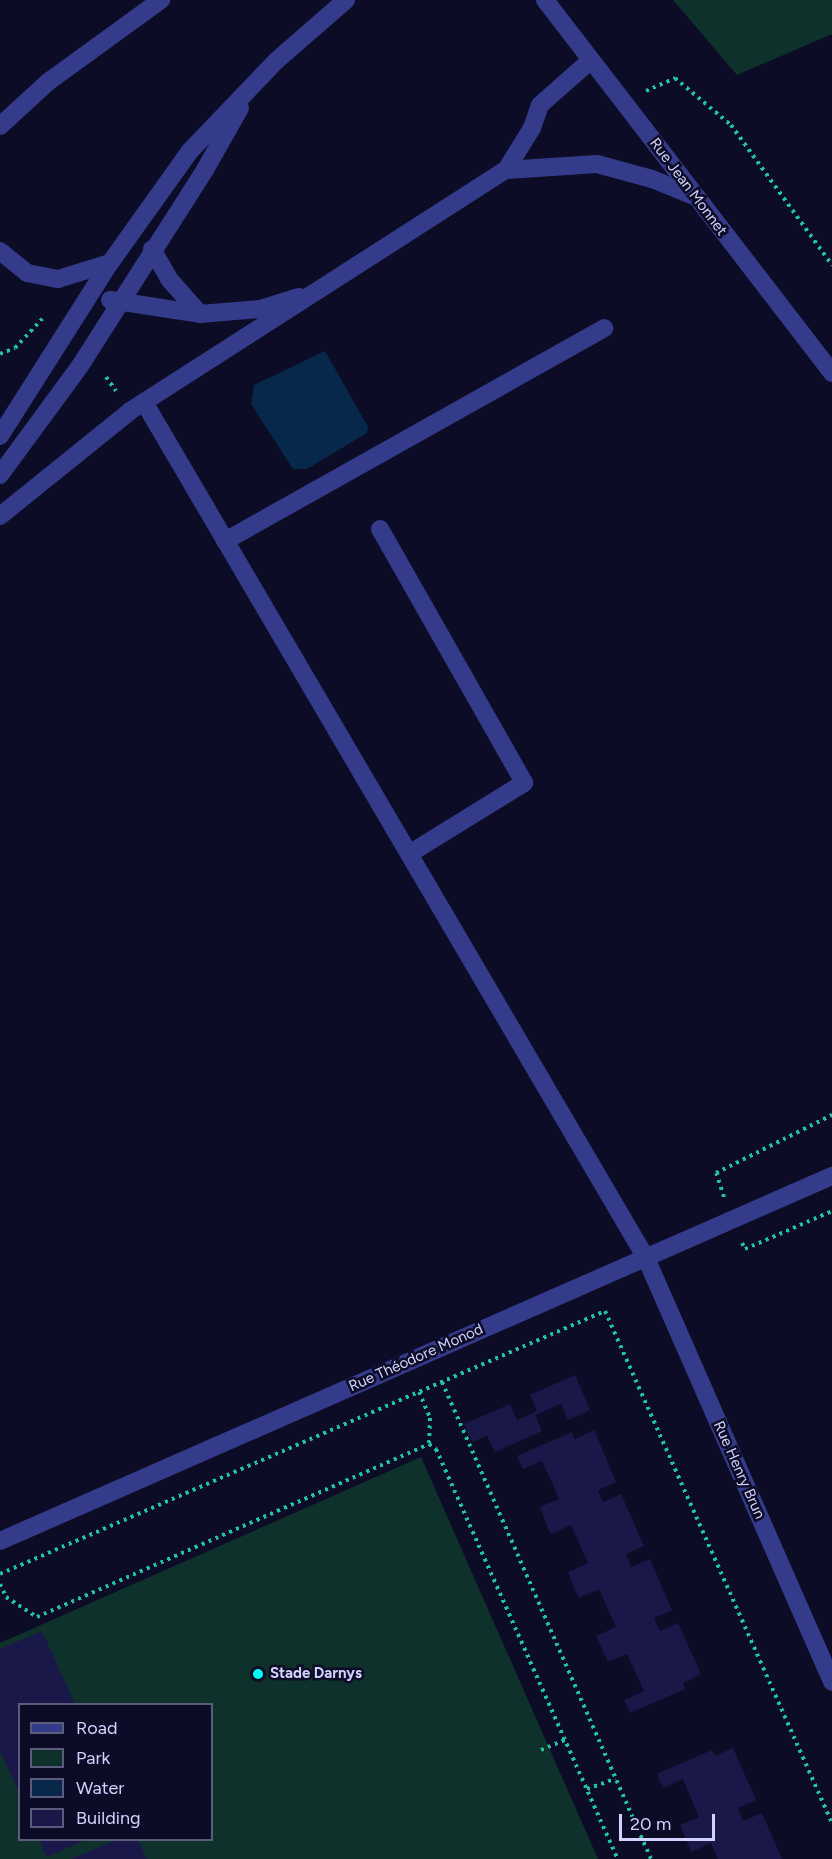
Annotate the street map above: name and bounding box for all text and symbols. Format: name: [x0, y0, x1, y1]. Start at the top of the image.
street label: Rue Jean Monnet: [646, 135, 730, 239]
street label: Rue Théodore Monod: [346, 1320, 486, 1396]
street label: Rue Henry Brun: [709, 1418, 769, 1522]
place label: Stade Darnys: [270, 1665, 362, 1683]
marker: Stade Darnys: [251, 1667, 265, 1681]
legend: [18, 1703, 213, 1841]
text: Road: [76, 1717, 117, 1739]
text: Park: [76, 1747, 110, 1769]
text: Water: [76, 1777, 124, 1799]
scale bar: [622, 1802, 718, 1840]
text: Building: [76, 1807, 141, 1829]
text: 20 m: [630, 1813, 671, 1835]

